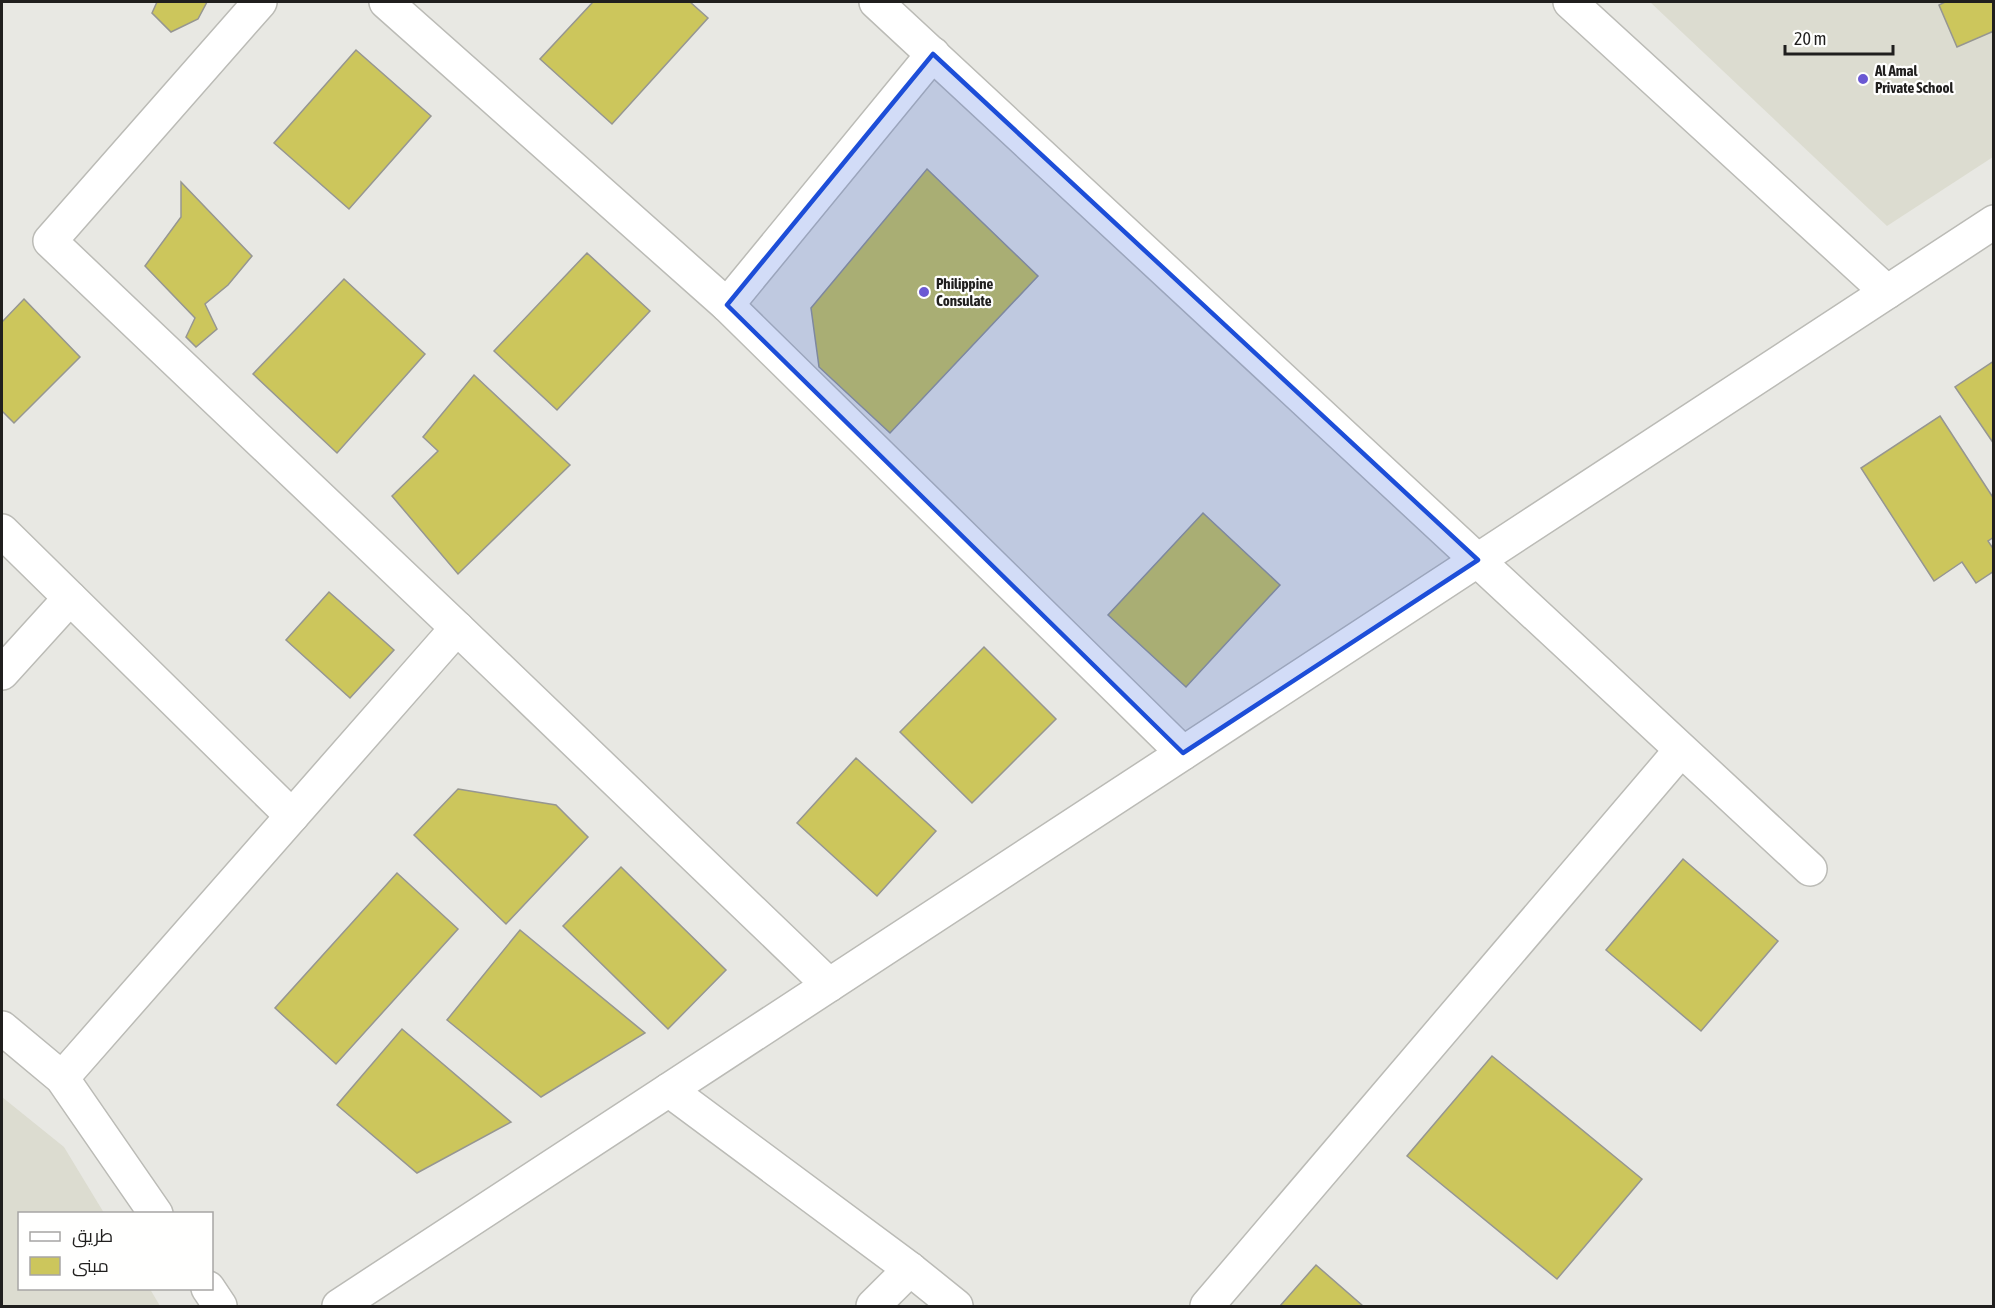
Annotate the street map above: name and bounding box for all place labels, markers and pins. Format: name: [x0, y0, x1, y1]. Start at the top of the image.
place label: Al Amal Private School: [1874, 62, 1954, 96]
marker: Al Amal Private School: [1856, 72, 1870, 86]
place label: Philippine Consulate: [936, 275, 993, 309]
marker: Philippine Consulate: [917, 285, 931, 299]

